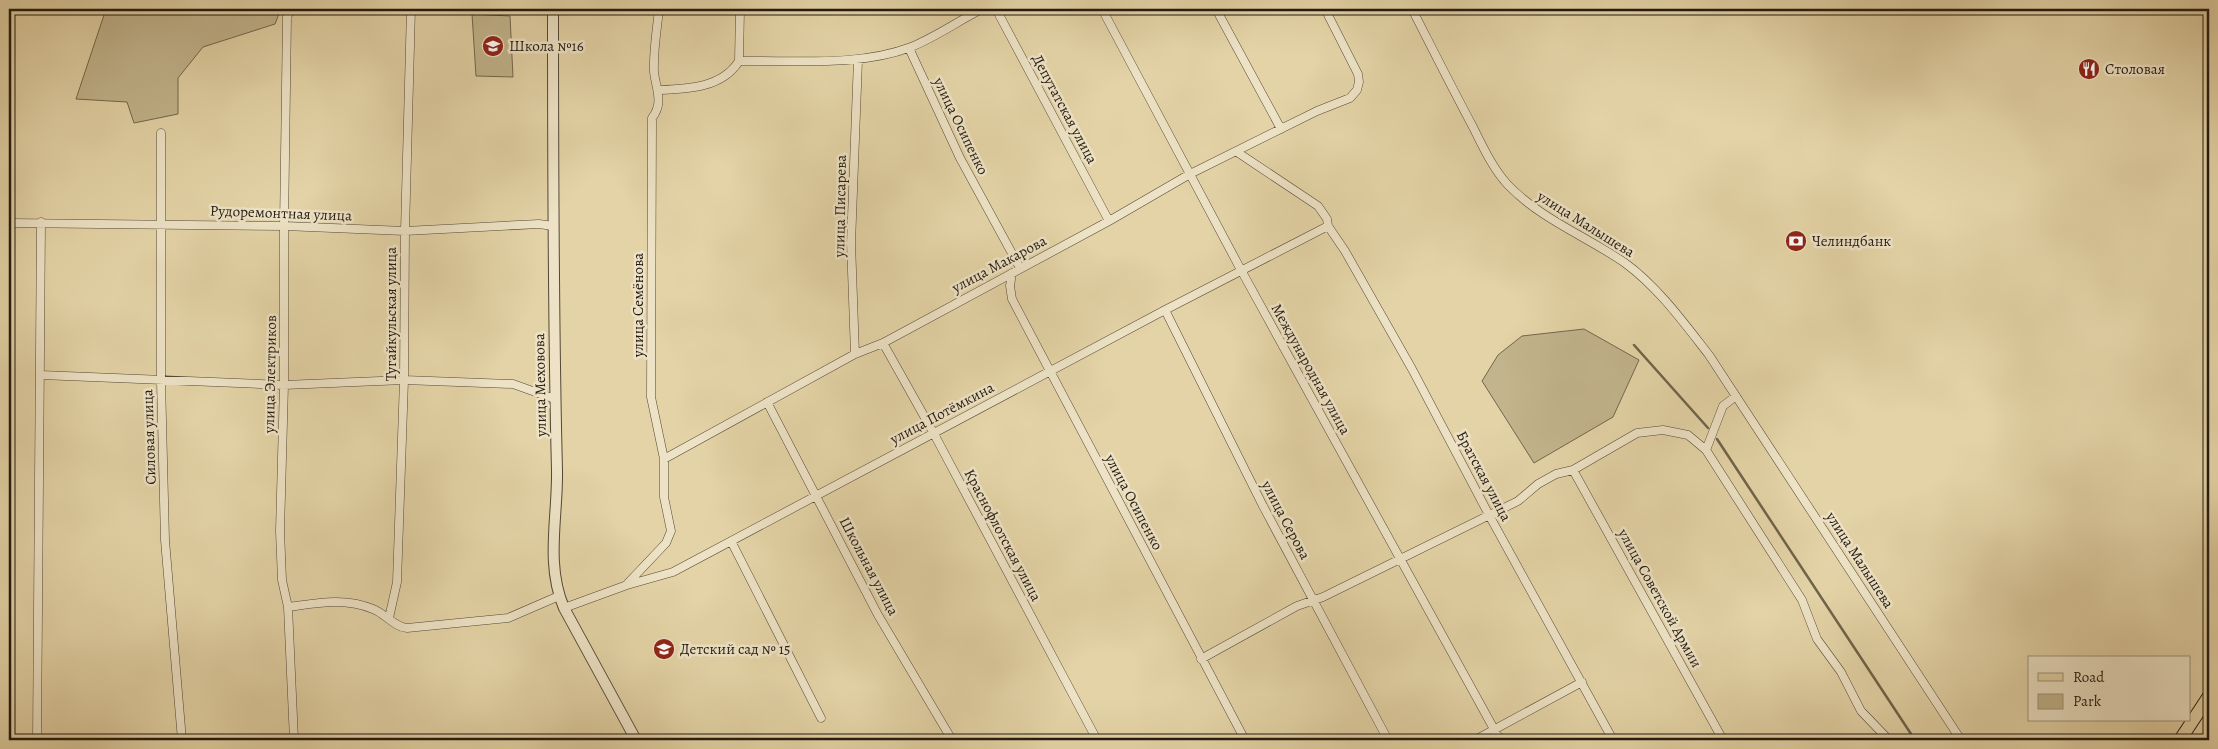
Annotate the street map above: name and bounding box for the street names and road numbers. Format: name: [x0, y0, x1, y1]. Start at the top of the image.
street label: Депутатская улица: [1028, 51, 1102, 167]
street label: улица Осипенко: [928, 73, 993, 178]
street label: улица Писарева: [829, 154, 851, 258]
street label: улица Малышева: [1533, 185, 1639, 262]
street label: Рудоремонтная улица: [210, 201, 352, 225]
street label: улица Макарова: [947, 231, 1050, 298]
street label: Тугайкульская улица: [381, 247, 401, 381]
street label: улица Семёнова: [628, 253, 648, 358]
street label: Международная улица: [1267, 300, 1355, 438]
street label: улица Электриков: [259, 315, 281, 434]
street label: улица Меховова: [529, 333, 551, 438]
street label: улица Потёмкина: [886, 377, 998, 449]
street label: Силовая улица: [137, 389, 161, 485]
street label: Братская улица: [1452, 427, 1516, 525]
street label: улица Осипенко: [1100, 450, 1168, 554]
street label: Краснофлотская улица: [960, 465, 1046, 605]
street label: улица Серова: [1256, 476, 1315, 563]
street label: улица Малышева: [1821, 507, 1899, 612]
street label: Школьная улица: [835, 513, 903, 619]
street label: улица Советской Армии: [1613, 524, 1707, 671]

